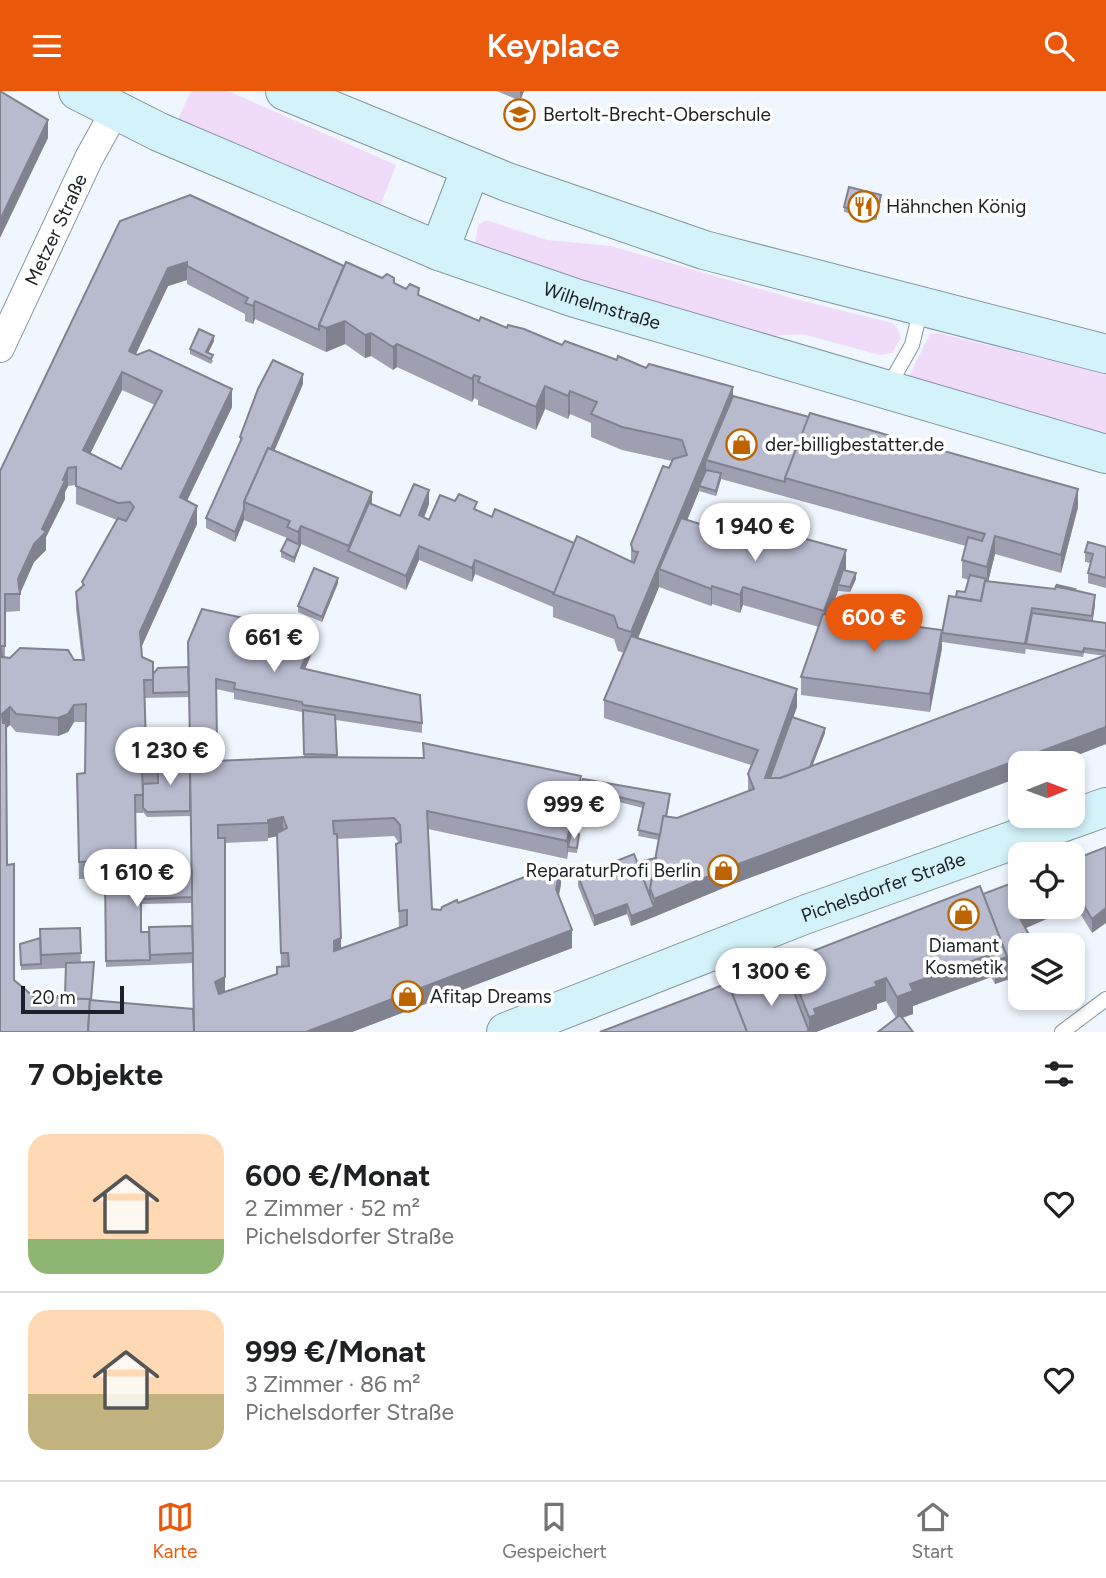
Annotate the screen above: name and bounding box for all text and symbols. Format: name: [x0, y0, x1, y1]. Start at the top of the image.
icon: menu: [28, 27, 66, 65]
text: Keyplace: [486, 27, 620, 65]
icon: search: [1040, 27, 1078, 65]
school or university icon: Bertolt-Brecht-Oberschule: [503, 97, 537, 131]
place label: Bertolt-Brecht-Oberschule: [543, 103, 771, 126]
street label: Metzer Straße: [20, 170, 92, 289]
restaurant icon: Hähnchen König: [846, 189, 880, 223]
place label: Hähnchen König: [886, 195, 1026, 218]
street label: Wilhelmstraße: [540, 277, 663, 335]
shop icon: der-billigbestatter.de: [725, 427, 759, 461]
place label: der-billigbestatter.de: [765, 433, 944, 456]
pin: 1 940 €: [690, 503, 820, 563]
text: 1 940 €: [715, 512, 795, 540]
pin: 600 €: [825, 595, 923, 654]
text: 600 €: [842, 603, 906, 631]
pin: 661 €: [225, 615, 323, 674]
text: 661 €: [245, 623, 303, 651]
pin: 1 230 €: [105, 727, 235, 787]
text: 1 230 €: [131, 736, 209, 764]
north arrow: [1008, 751, 1085, 828]
map controls: [1008, 751, 1085, 1010]
pin: 999 €: [525, 781, 623, 841]
text: 999 €: [543, 790, 605, 818]
button: locate: [1008, 842, 1085, 919]
street label: Pichelsdorfer Straße: [798, 847, 968, 927]
pin: 1 610 €: [72, 849, 202, 909]
shop icon: ReparaturProfi Berlin: [707, 853, 741, 887]
text: 1 610 €: [100, 858, 174, 886]
place label: ReparaturProfi Berlin: [525, 859, 701, 882]
shop icon: Diamant Kosmetik: [947, 897, 981, 931]
button: layers: [1008, 933, 1085, 1010]
place label: Diamant Kosmetik: [925, 934, 1004, 979]
pin: 1 300 €: [706, 949, 836, 1008]
text: 1 300 €: [731, 957, 811, 985]
shop icon: Afitap Dreams: [390, 979, 424, 1013]
scale bar: [21, 983, 124, 1015]
place label: Afitap Dreams: [430, 985, 552, 1008]
text: 20 m: [32, 986, 76, 1009]
icon: filters: [1040, 1055, 1078, 1093]
text: 7 Objekte: [28, 1056, 163, 1093]
text: 600 €/Monat: [245, 1157, 430, 1194]
icon: home: [84, 1162, 168, 1246]
icon: heart: [1040, 1185, 1078, 1223]
text: 2 Zimmer · 52 m²: [245, 1194, 420, 1222]
text: Pichelsdorfer Straße: [245, 1222, 454, 1250]
text: 999 €/Monat: [245, 1333, 426, 1370]
icon: home: [84, 1338, 168, 1422]
icon: heart: [1040, 1361, 1078, 1399]
text: 3 Zimmer · 86 m²: [245, 1370, 421, 1398]
text: Pichelsdorfer Straße: [245, 1398, 454, 1426]
tab: Karte: [152, 1498, 197, 1563]
tab: Gespeichert: [502, 1498, 607, 1563]
tab: Start: [911, 1498, 954, 1563]

